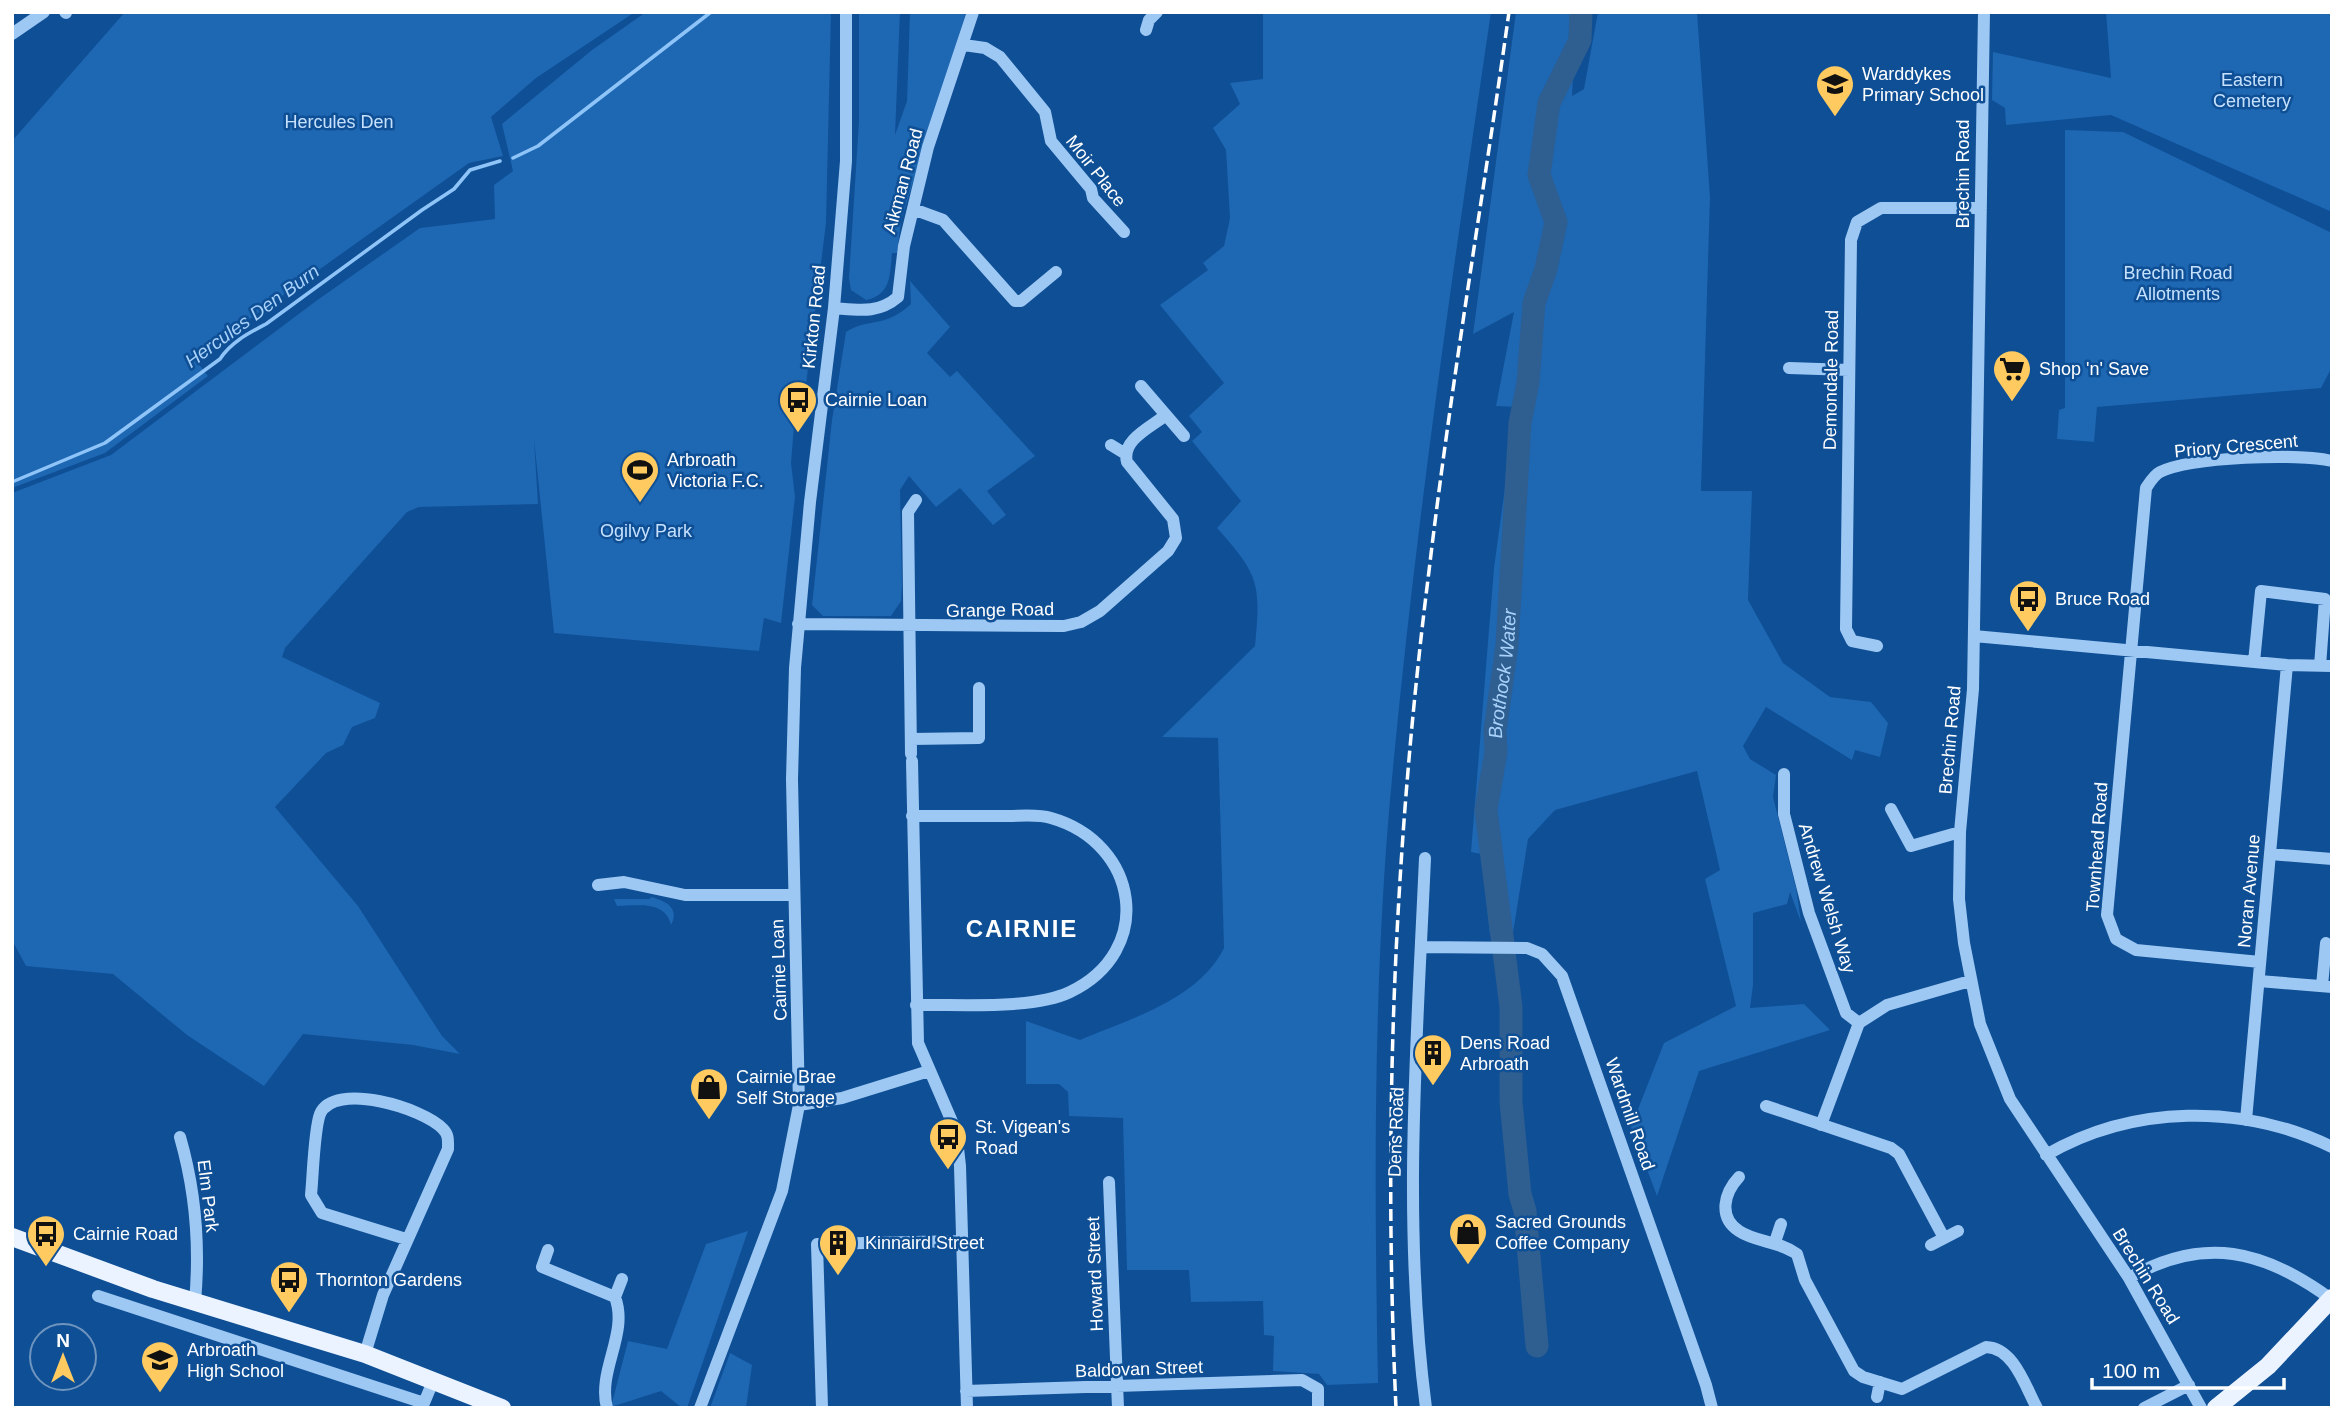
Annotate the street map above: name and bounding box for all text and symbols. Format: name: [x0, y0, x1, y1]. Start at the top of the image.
school or university icon: Warddykes Primary School: [1814, 63, 1856, 118]
place label: Warddykes Primary School: [1862, 64, 1984, 105]
park label: Eastern Cemetery: [2213, 70, 2291, 111]
park label: Hercules Den: [284, 112, 394, 132]
street label: Brechin Road: [1953, 119, 1973, 229]
street label: Aikman Road: [879, 126, 927, 236]
street label: Moir Place: [1062, 131, 1130, 211]
water label: Hercules Den Burn: [181, 260, 323, 372]
park label: Brechin Road Allotments: [2123, 263, 2233, 304]
street label: Kirkton Road: [799, 264, 829, 370]
street label: Demondale Road: [1820, 310, 1842, 450]
supermarket icon: Shop 'n' Save: [1991, 348, 2033, 403]
place label: Shop 'n' Save: [2039, 359, 2149, 379]
bus stop icon: Cairnie Loan: [777, 379, 819, 434]
place label: Cairnie Loan: [825, 390, 927, 410]
street label: Priory Crescent: [2173, 431, 2299, 461]
sports icon: Arbroath Victoria F.C.: [619, 449, 661, 504]
place label: Arbroath Victoria F.C.: [667, 450, 764, 491]
park label: Ogilvy Park: [600, 521, 693, 541]
bus stop icon: Bruce Road: [2007, 578, 2049, 633]
place label: Bruce Road: [2055, 589, 2150, 609]
street label: Grange Road: [946, 599, 1054, 621]
water label: Brothock Water: [1484, 607, 1520, 739]
street label: Brechin Road: [1935, 685, 1965, 795]
street label: Townhead Road: [2082, 781, 2112, 913]
street label: Andrew Welsh Way: [1795, 820, 1859, 976]
street label: Noran Avenue: [2234, 833, 2264, 949]
district label: CAIRNIE: [966, 915, 1078, 942]
street label: Cairnie Loan: [767, 919, 791, 1021]
building icon: Dens Road Arbroath: [1412, 1032, 1454, 1087]
place label: Dens Road Arbroath: [1460, 1033, 1550, 1074]
street label: Wardmill Road: [1601, 1055, 1659, 1173]
shop icon: Cairnie Brae Self Storage: [688, 1066, 730, 1121]
place label: Cairnie Brae Self Storage: [736, 1067, 836, 1108]
street label: Dens Road: [1384, 1087, 1408, 1177]
bus stop icon: St. Vigean's Road: [927, 1116, 969, 1171]
place label: St. Vigean's Road: [975, 1117, 1070, 1158]
street label: Elm Park: [194, 1159, 222, 1234]
shop icon: Sacred Grounds Coffee Company: [1447, 1211, 1489, 1266]
place label: Sacred Grounds Coffee Company: [1495, 1212, 1630, 1253]
bus stop icon: Cairnie Road: [25, 1213, 67, 1268]
street label: Howard Street: [1083, 1216, 1107, 1332]
building icon: Kinnaird Street: [817, 1222, 859, 1277]
place label: Cairnie Road: [73, 1224, 178, 1244]
street label: Brechin Road: [2109, 1224, 2183, 1328]
place label: Kinnaird Street: [865, 1233, 984, 1253]
bus stop icon: Thornton Gardens: [268, 1259, 310, 1314]
place label: Thornton Gardens: [316, 1270, 462, 1290]
north arrow: [28, 1322, 98, 1392]
text: N: [56, 1330, 70, 1351]
school or university icon: Arbroath High School: [139, 1339, 181, 1394]
place label: Arbroath High School: [187, 1340, 284, 1381]
scale bar: [2092, 1346, 2284, 1390]
street label: Baldovan Street: [1075, 1357, 1203, 1381]
text: 100 m: [2102, 1359, 2160, 1382]

